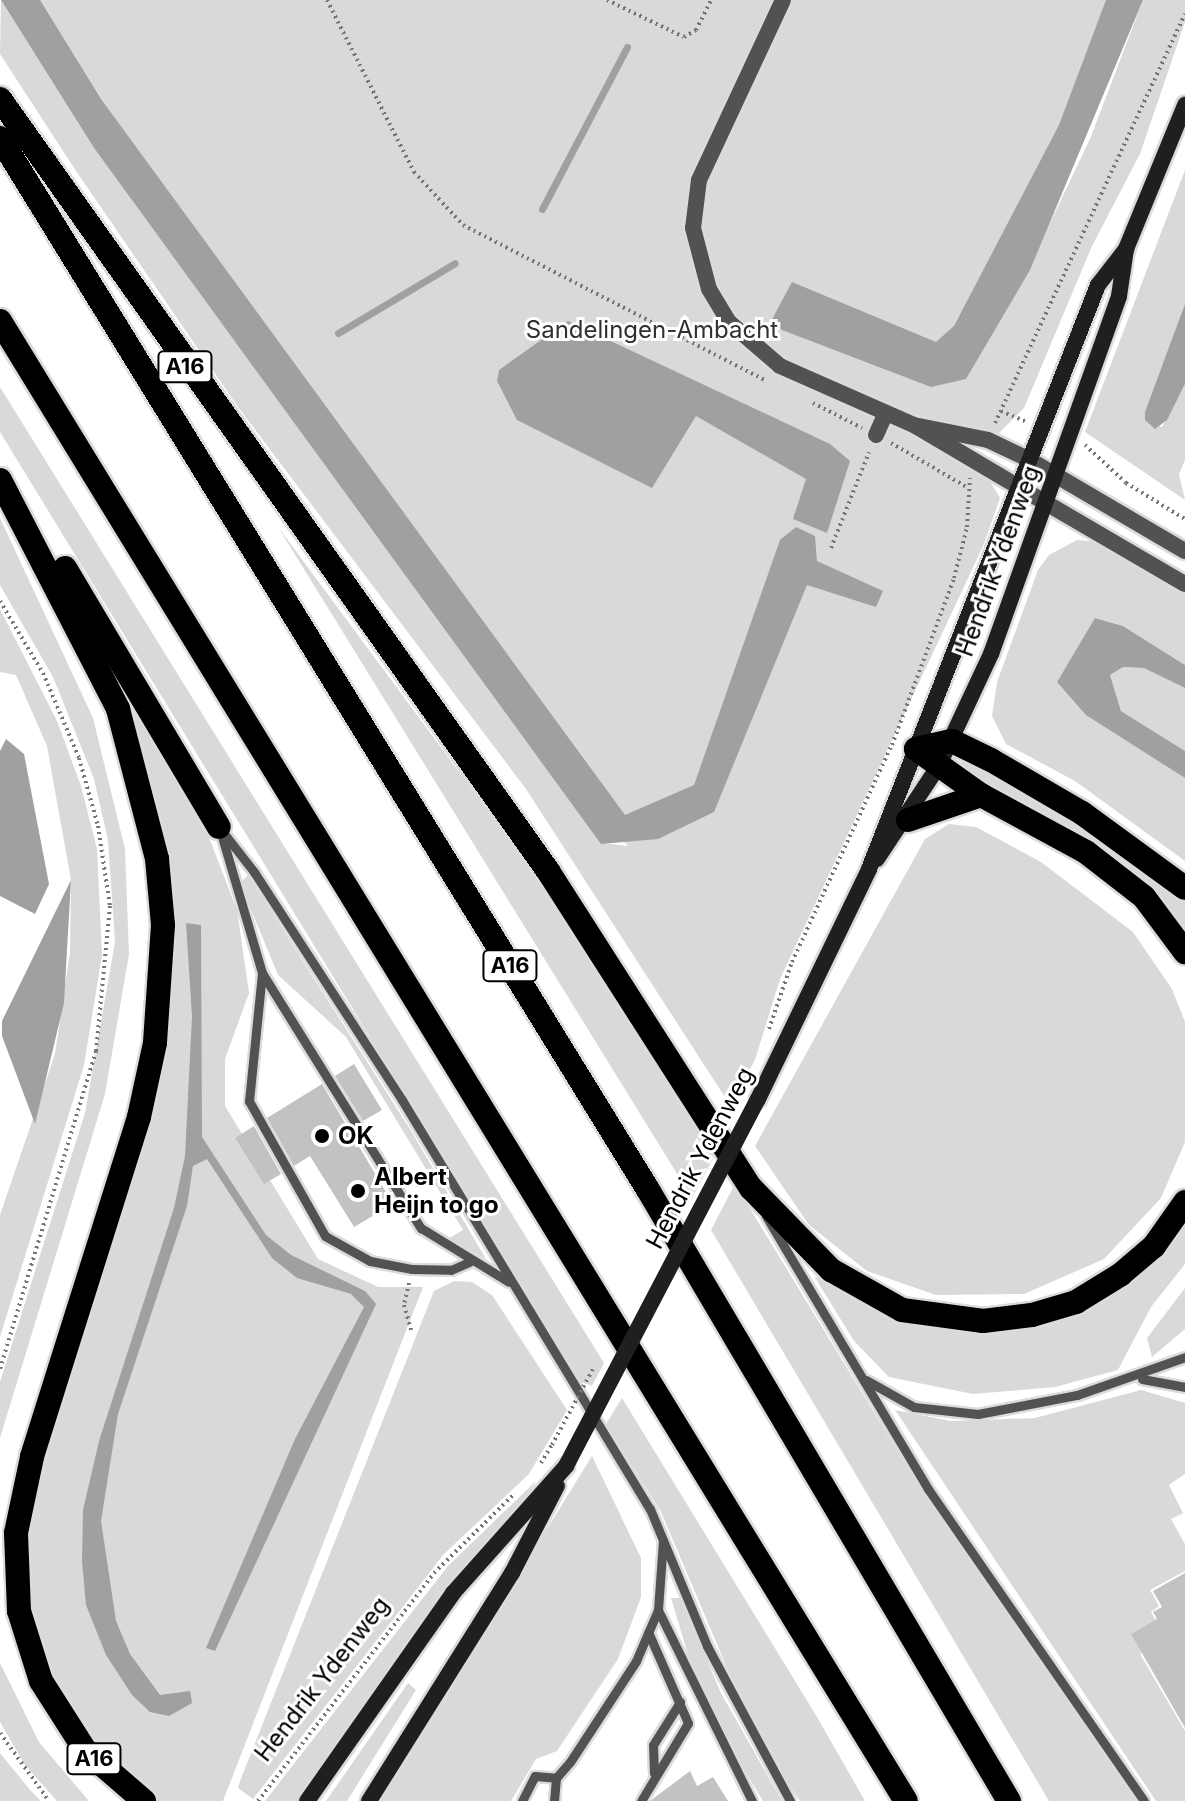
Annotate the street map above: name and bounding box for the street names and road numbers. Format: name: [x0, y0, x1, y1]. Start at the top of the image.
road number: A16: [157, 349, 213, 385]
street label: Hendrik Ydenweg: [950, 462, 1046, 660]
road number: A16: [482, 948, 538, 984]
street label: Hendrik Ydenweg: [640, 1062, 760, 1254]
street label: Hendrik Ydenweg: [249, 1591, 395, 1767]
road number: A16: [66, 1741, 122, 1777]

